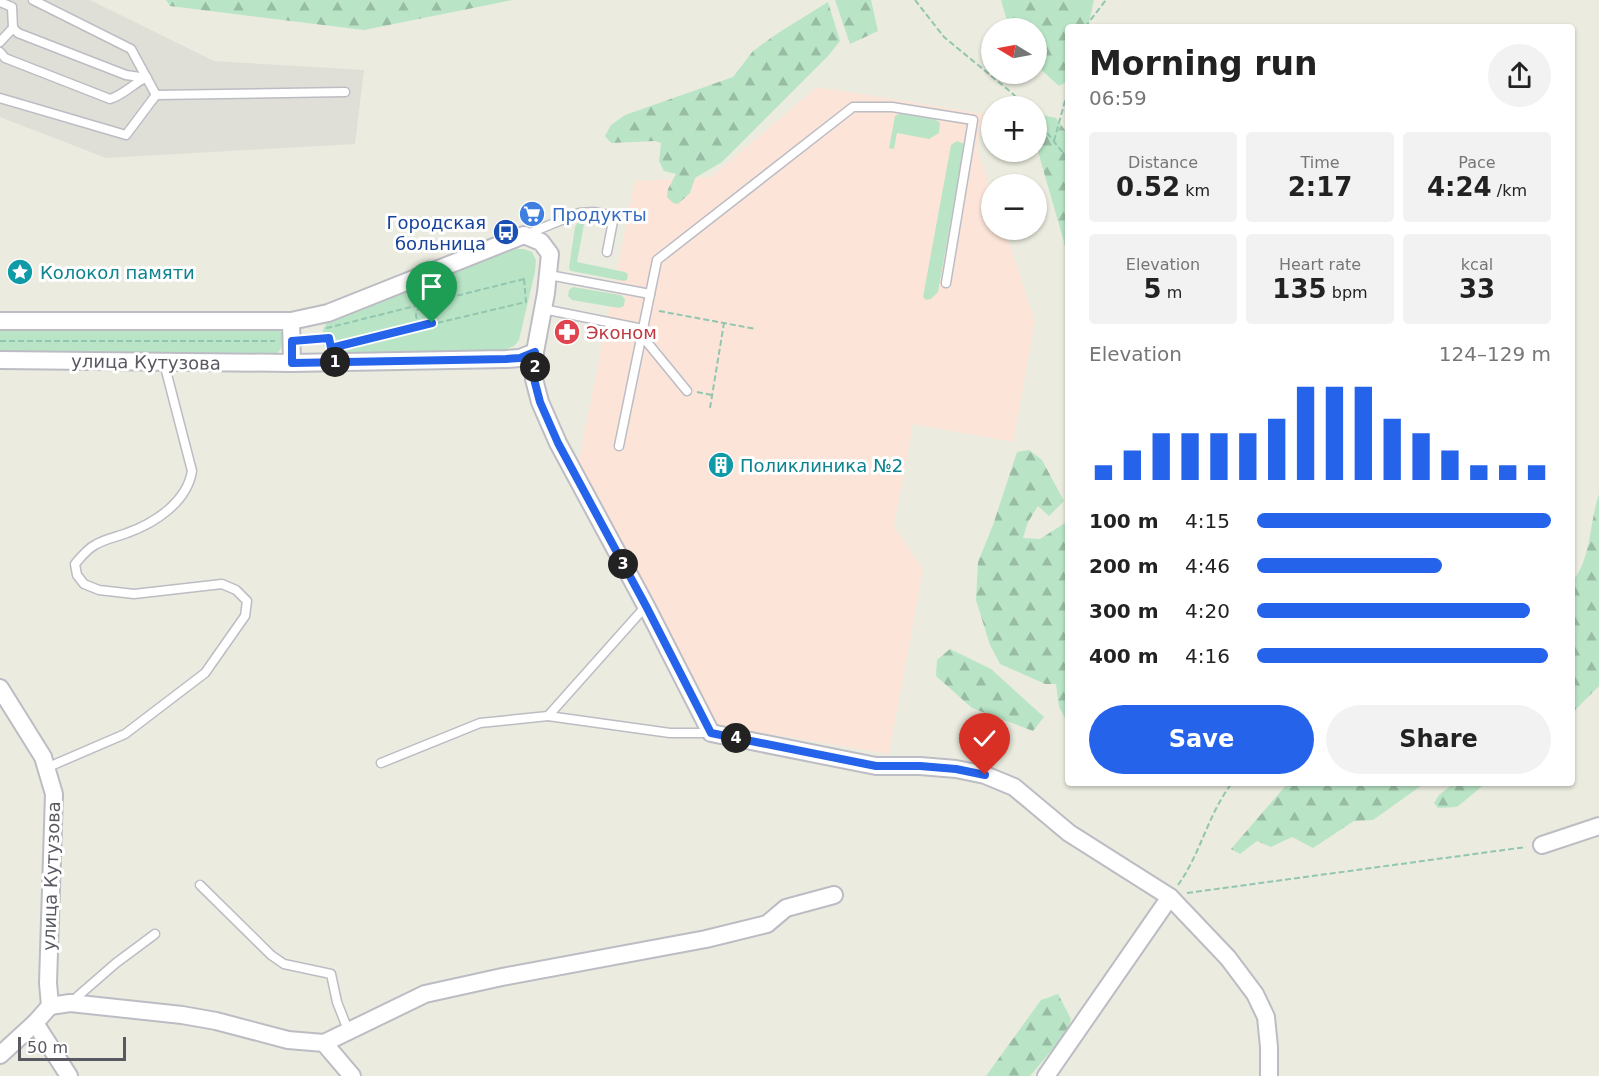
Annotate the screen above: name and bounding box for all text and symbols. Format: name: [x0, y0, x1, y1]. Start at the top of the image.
north arrow: [981, 18, 1047, 84]
map controls: [981, 18, 1047, 240]
text: Morning run: [1089, 44, 1317, 83]
button: share: [1488, 44, 1551, 107]
text: 06:59: [1089, 86, 1147, 110]
button: +: [981, 96, 1047, 162]
text: Distance: [1128, 153, 1198, 172]
text: Time: [1300, 153, 1340, 172]
text: Pace: [1458, 153, 1496, 172]
text: 0.52: [1116, 172, 1180, 202]
text: 2:17: [1288, 172, 1352, 202]
text: 4:24: [1427, 172, 1492, 202]
button: −: [981, 174, 1047, 240]
text: km: [1180, 181, 1210, 200]
text: /km: [1492, 181, 1527, 200]
supermarket icon: Продукты: [517, 199, 547, 229]
place label: Продукты: [552, 204, 647, 225]
place label: Городская больница: [386, 212, 486, 254]
bus stop icon: Городская больница: [491, 217, 521, 247]
text: Elevation: [1126, 255, 1200, 274]
text: Heart rate: [1279, 255, 1361, 274]
text: kcal: [1461, 255, 1493, 274]
place icon: Колокол памяти: [5, 257, 35, 287]
pin: [406, 261, 457, 323]
place label: Колокол памяти: [40, 262, 195, 283]
icon: arrive: [415, 270, 448, 303]
text: 5: [1144, 274, 1162, 304]
text: 135: [1272, 274, 1327, 304]
text: 33: [1459, 274, 1495, 304]
text: m: [1162, 283, 1182, 302]
text: bpm: [1327, 283, 1368, 302]
pharmacy icon: Эконом: [552, 317, 582, 347]
place label: Эконом: [586, 322, 657, 343]
text: Elevation: [1089, 342, 1182, 366]
text: 124–129 m: [1439, 342, 1551, 366]
pin: 1: [320, 347, 350, 377]
street label: улица Кутузова: [71, 350, 221, 374]
text: 1: [329, 352, 341, 371]
pin: 2: [520, 352, 550, 382]
text: 2: [529, 357, 541, 376]
building icon: Поликлиника №2: [706, 450, 736, 480]
place label: Поликлиника №2: [740, 455, 903, 476]
text: 100 m: [1089, 509, 1159, 533]
text: 4:15: [1185, 509, 1230, 533]
pin: 3: [608, 549, 638, 579]
text: 3: [617, 554, 629, 573]
text: 200 m: [1089, 554, 1159, 578]
text: 4:46: [1185, 554, 1230, 578]
text: 300 m: [1089, 599, 1159, 623]
text: 4:20: [1185, 599, 1230, 623]
text: 400 m: [1089, 644, 1159, 668]
text: 4:16: [1185, 644, 1230, 668]
button: Save: [1089, 705, 1314, 774]
button: Share: [1326, 705, 1551, 774]
pin: [959, 713, 1010, 775]
icon: check: [968, 722, 1001, 755]
pin: 4: [721, 723, 751, 753]
text: 4: [730, 728, 742, 747]
street label: улица Кутузова: [38, 801, 64, 951]
scale bar: [18, 1034, 126, 1062]
text: 50 m: [27, 1038, 68, 1057]

